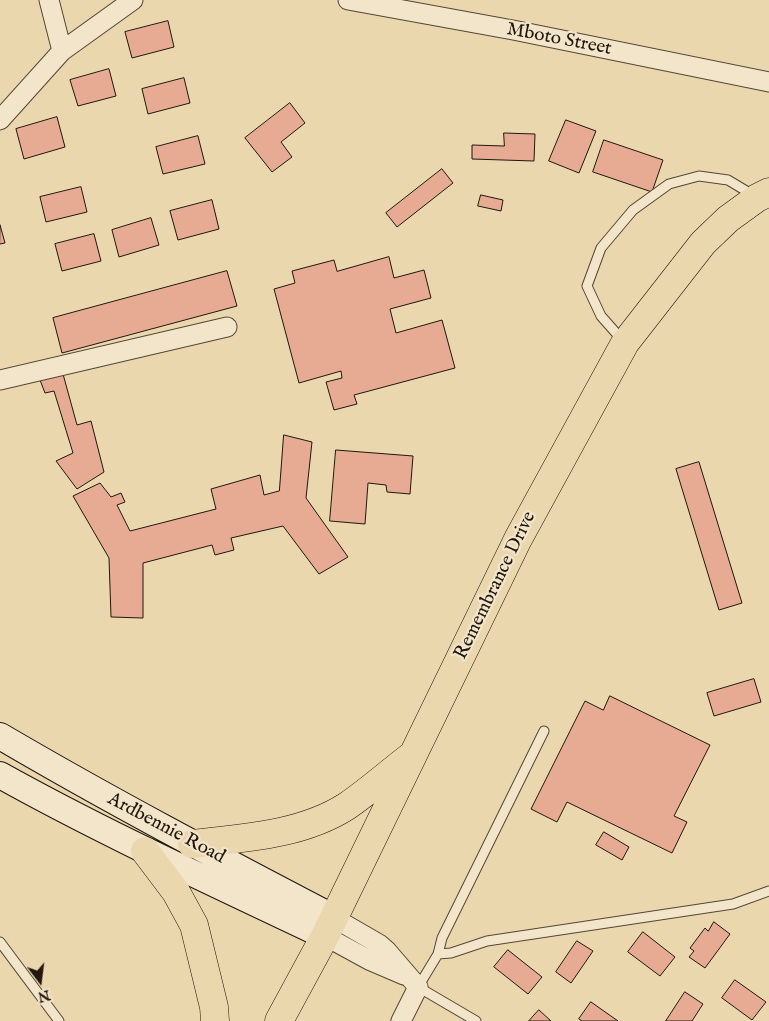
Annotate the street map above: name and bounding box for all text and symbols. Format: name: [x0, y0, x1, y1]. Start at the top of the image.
street label: Mboto Street: [505, 19, 613, 61]
street label: Remembrance Drive: [450, 508, 542, 664]
street label: Ardbennie Road: [103, 788, 229, 870]
north arrow: [15, 956, 65, 1006]
text: N: [36, 985, 52, 1006]

